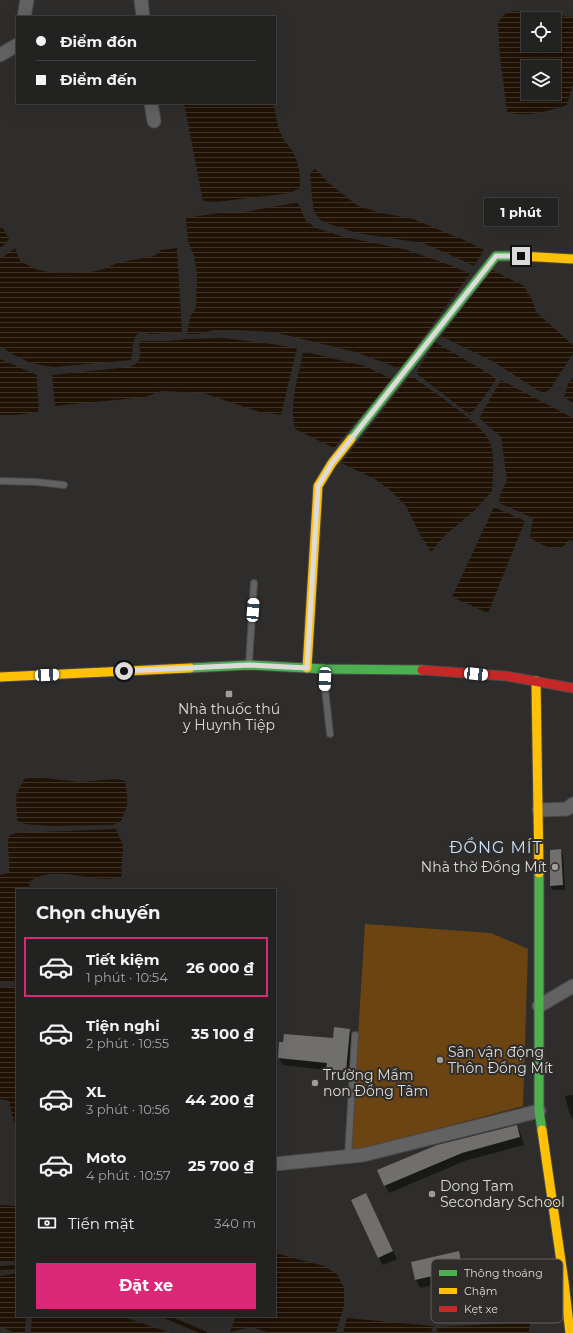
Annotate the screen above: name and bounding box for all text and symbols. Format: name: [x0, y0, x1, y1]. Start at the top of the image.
map controls: [521, 12, 561, 100]
button: locate: [521, 12, 561, 52]
text: Điểm đón: [60, 32, 137, 51]
button: layers: [521, 60, 561, 100]
text: Điểm đến: [60, 70, 137, 89]
callout: 1 phút: [484, 198, 558, 226]
text: 1 phút: [500, 204, 542, 220]
route end: [512, 247, 530, 265]
car: [246, 598, 260, 622]
route start: [115, 662, 133, 680]
car: [319, 667, 331, 691]
car: [463, 667, 489, 681]
car: [35, 668, 59, 682]
marker: Nhà thuốc thú y Huynh Tiệp: [224, 689, 234, 699]
place label: Nhà thuốc thú y Huynh Tiệp: [178, 700, 280, 734]
district label: ĐỒNG MÍT: [449, 837, 543, 857]
place label: Nhà thờ Đồng Mít: [421, 858, 547, 876]
marker: Nhà thờ Đồng Mít: [550, 862, 560, 872]
text: Chọn chuyến: [36, 902, 161, 924]
icon: car: [38, 949, 74, 985]
text: Tiết kiệm: [86, 950, 160, 969]
text: 26 000 ₫: [186, 958, 254, 977]
text: 1 phút · 10:54: [86, 969, 168, 985]
icon: car: [38, 1015, 74, 1051]
text: Tiện nghi: [86, 1016, 160, 1035]
text: 35 100 ₫: [191, 1024, 254, 1043]
text: 2 phút · 10:55: [86, 1035, 169, 1051]
place label: Sân vận động Thôn Đồng Mít: [448, 1043, 554, 1077]
marker: Sân vận động Thôn Đồng Mít: [435, 1055, 445, 1065]
place label: Trường Mầm non Đồng Tâm: [323, 1066, 428, 1100]
marker: Trường Mầm non Đồng Tâm: [310, 1078, 320, 1088]
icon: car: [38, 1081, 74, 1117]
text: XL: [86, 1082, 105, 1101]
text: 44 200 ₫: [185, 1090, 254, 1109]
text: 3 phút · 10:56: [86, 1101, 170, 1117]
icon: car: [38, 1147, 74, 1183]
text: Moto: [86, 1148, 126, 1167]
text: 25 700 ₫: [188, 1156, 254, 1175]
text: 4 phút · 10:57: [86, 1167, 171, 1183]
place label: Dong Tam Secondary School: [440, 1177, 565, 1211]
marker: Dong Tam Secondary School: [427, 1189, 437, 1199]
icon: cash: [36, 1212, 58, 1234]
text: Tiền mặt: [68, 1214, 135, 1233]
text: 340 m: [214, 1215, 256, 1231]
legend: [431, 1259, 563, 1323]
button: Đặt xe: [36, 1263, 256, 1309]
text: Thông thoáng: [464, 1266, 543, 1280]
text: Chậm: [464, 1284, 497, 1298]
text: Kẹt xe: [464, 1302, 498, 1316]

